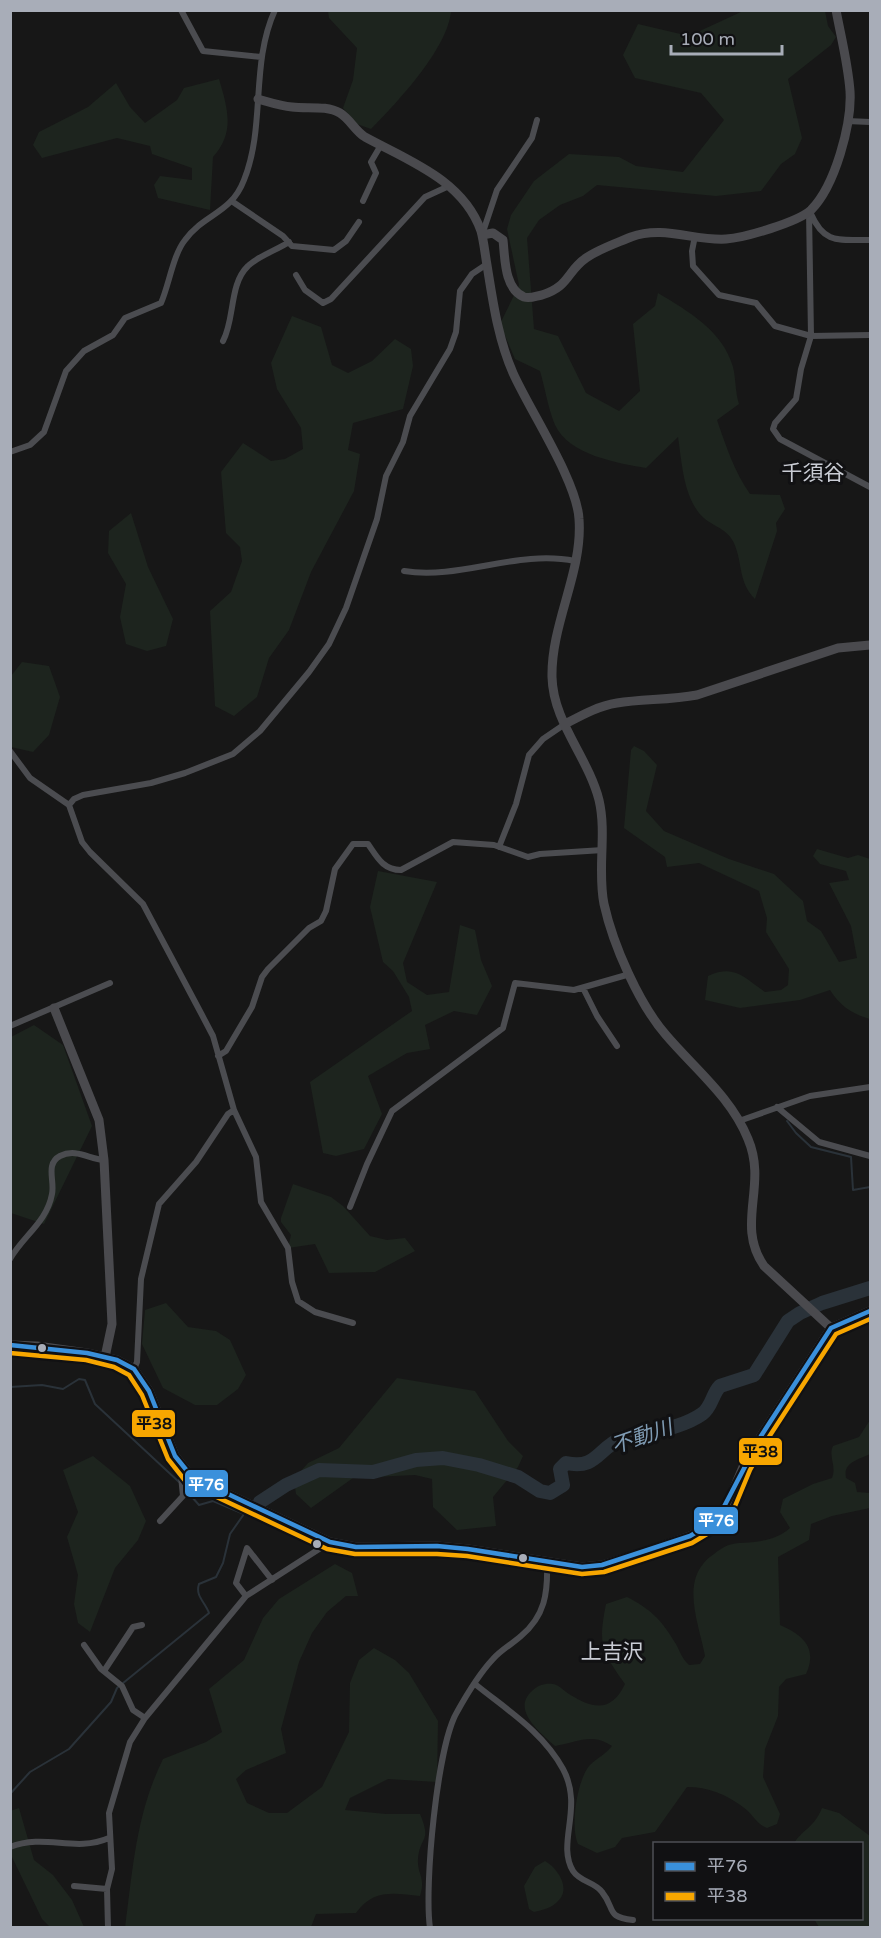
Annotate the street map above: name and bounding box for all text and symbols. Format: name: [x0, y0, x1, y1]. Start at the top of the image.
scale bar: [671, 18, 782, 56]
text: 100 m: [680, 28, 735, 50]
district label: 千須谷: [782, 461, 845, 486]
unlabelled marker: [36, 1342, 48, 1354]
line badge: 平38: [131, 1409, 176, 1438]
text: 平38: [136, 1414, 172, 1434]
water label: 不動川: [608, 1414, 678, 1459]
line badge: 平38: [738, 1437, 783, 1466]
text: 平38: [742, 1442, 778, 1462]
line badge: 平76: [184, 1469, 229, 1498]
text: 平76: [188, 1475, 224, 1495]
line badge: 平76: [693, 1506, 739, 1535]
text: 平76: [698, 1511, 734, 1531]
unlabelled marker: [311, 1538, 323, 1550]
unlabelled marker: [517, 1552, 529, 1564]
district label: 上吉沢: [581, 1640, 644, 1665]
legend: [653, 1842, 863, 1920]
text: 平76: [707, 1855, 748, 1877]
text: 平38: [707, 1885, 748, 1907]

